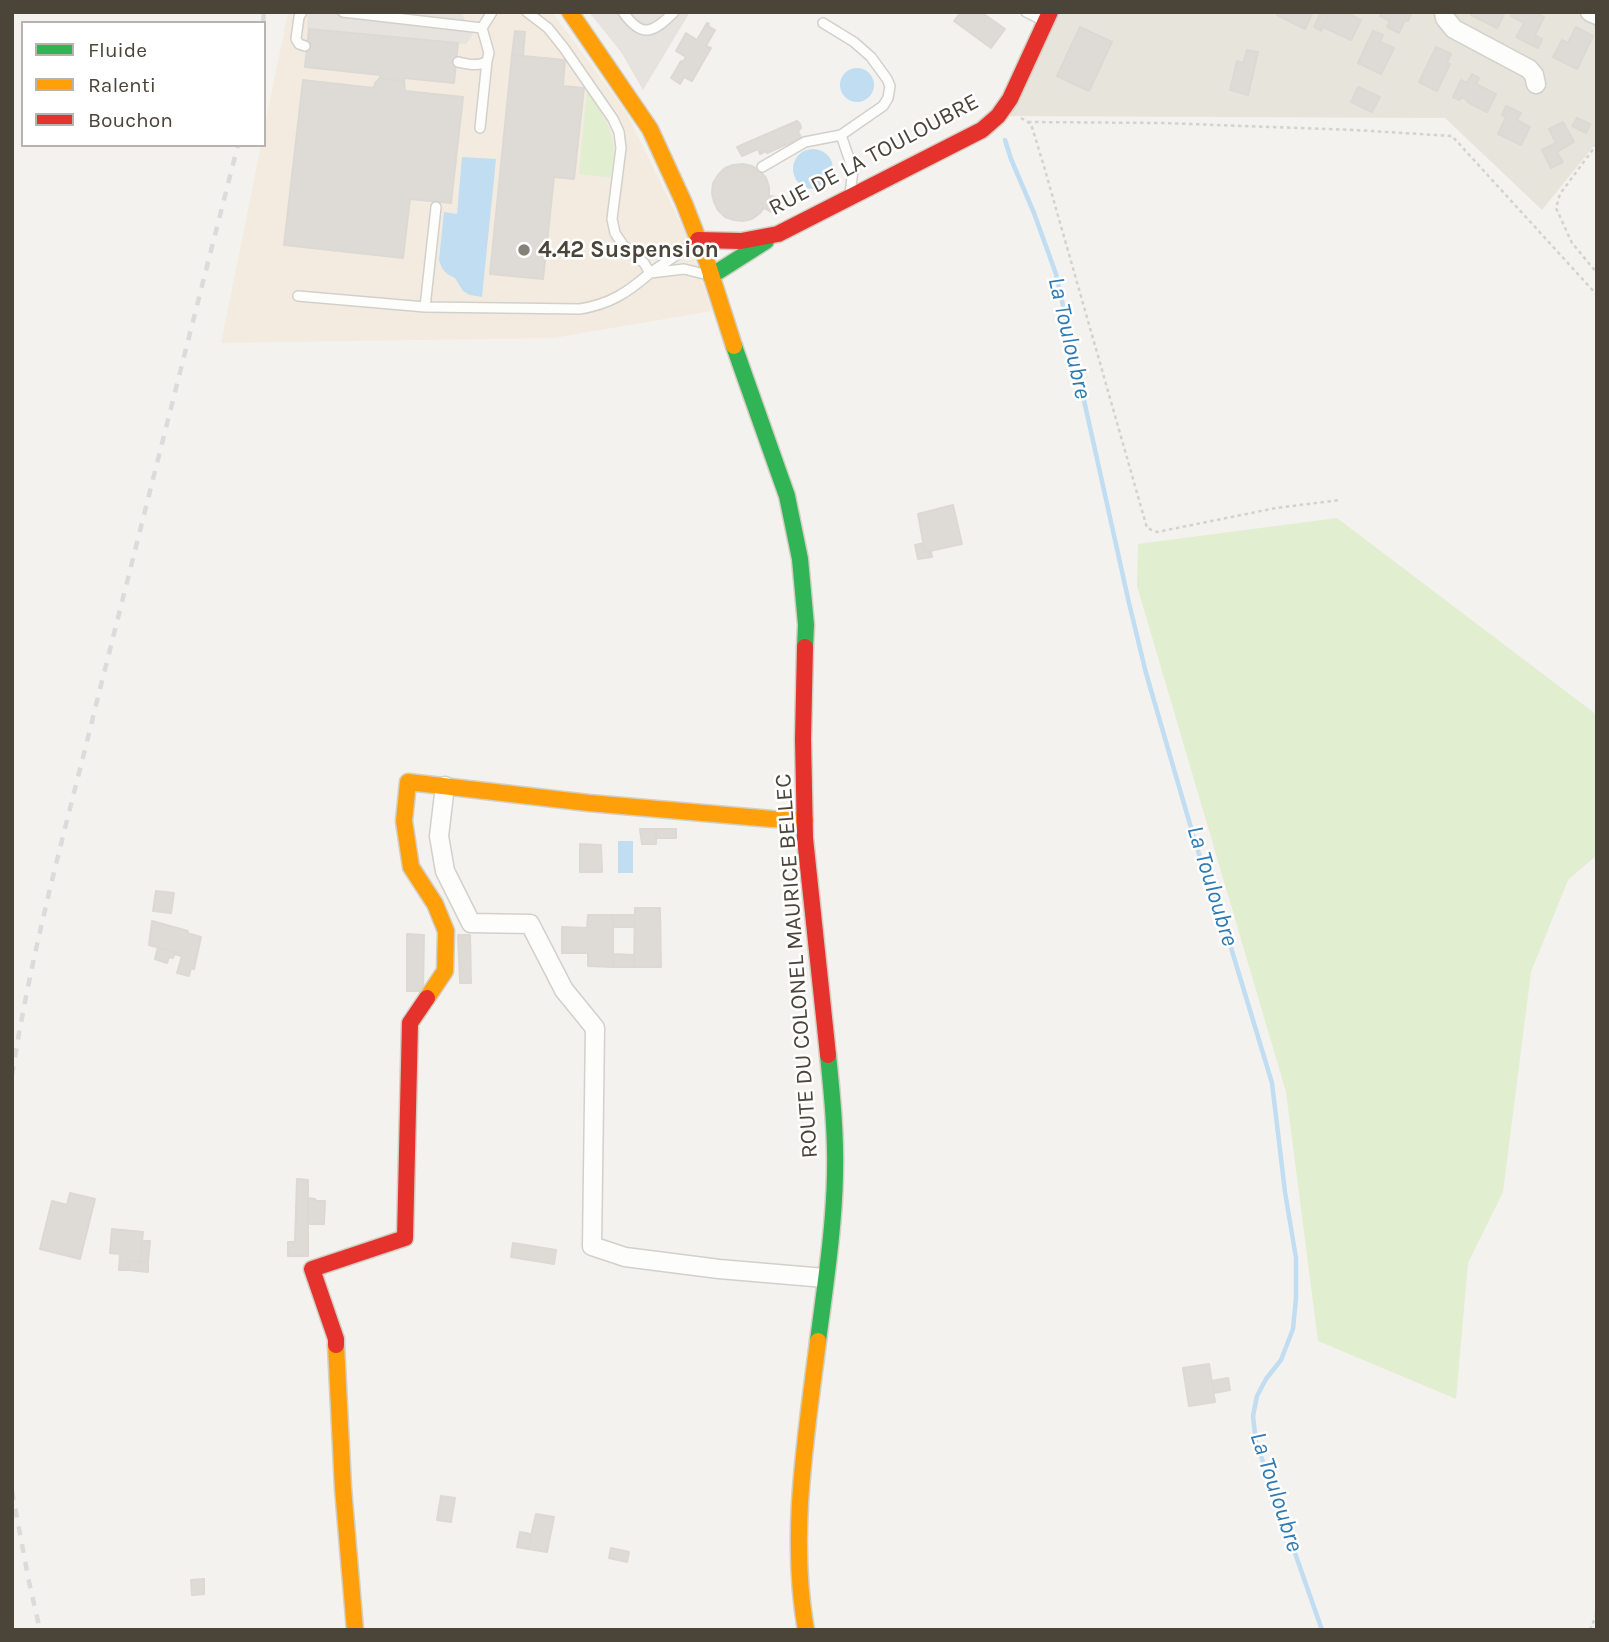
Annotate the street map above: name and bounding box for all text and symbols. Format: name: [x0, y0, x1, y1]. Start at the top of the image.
legend: [21, 21, 266, 147]
text: Fluide: [88, 38, 147, 62]
text: Ralenti: [88, 73, 156, 97]
street label: RUE DE LA TOULOUBRE: [764, 88, 984, 222]
text: Bouchon: [88, 108, 173, 132]
place label: 4.42 Suspension: [538, 236, 719, 264]
marker: 4.42 Suspension: [516, 242, 532, 258]
water label: La Touloubre: [1041, 274, 1097, 402]
street label: ROUTE DU COLONEL MAURICE BELLEC: [770, 773, 824, 1159]
water label: La Touloubre: [1180, 822, 1244, 950]
water label: La Touloubre: [1243, 1428, 1309, 1556]

